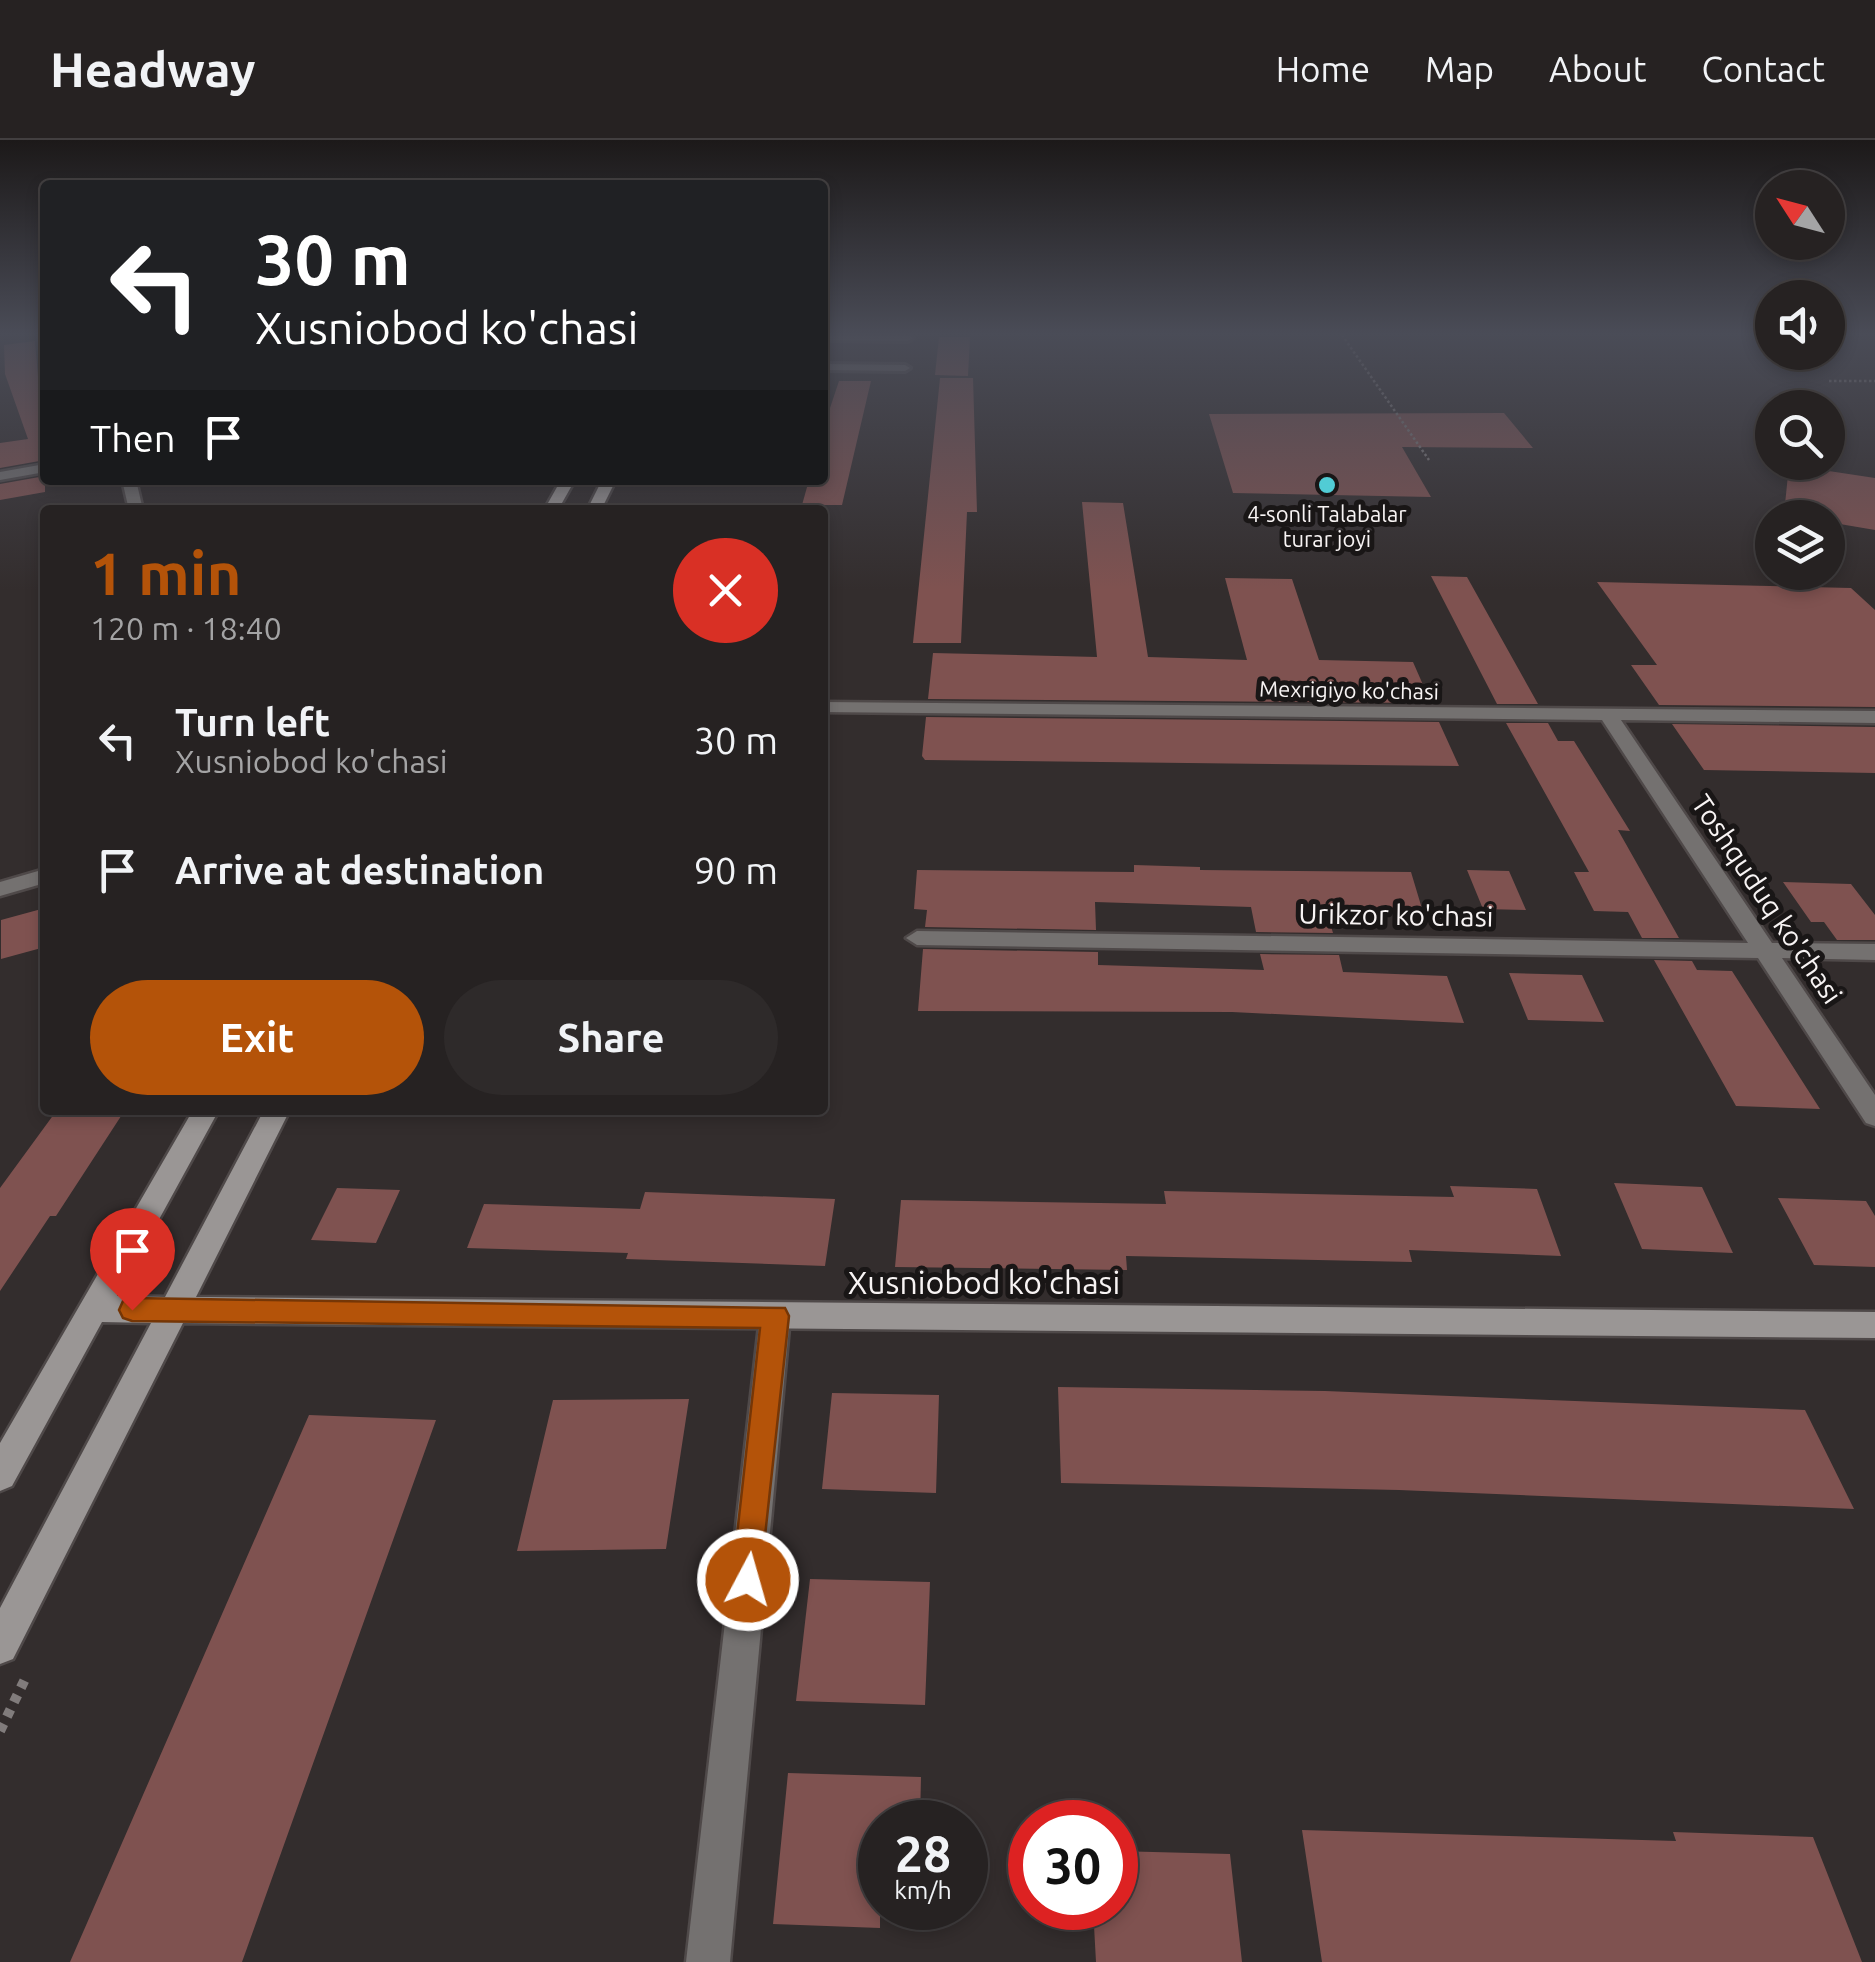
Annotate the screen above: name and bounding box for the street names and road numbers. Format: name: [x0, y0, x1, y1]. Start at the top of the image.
street label: Mexrigiyo ko'chasi: [1259, 675, 1439, 704]
street label: Toshquduq ko'chasi: [1686, 789, 1849, 1009]
street label: Urikzor ko'chasi: [1298, 897, 1494, 932]
street label: Xusniobod ko'chasi: [848, 1264, 1120, 1300]

